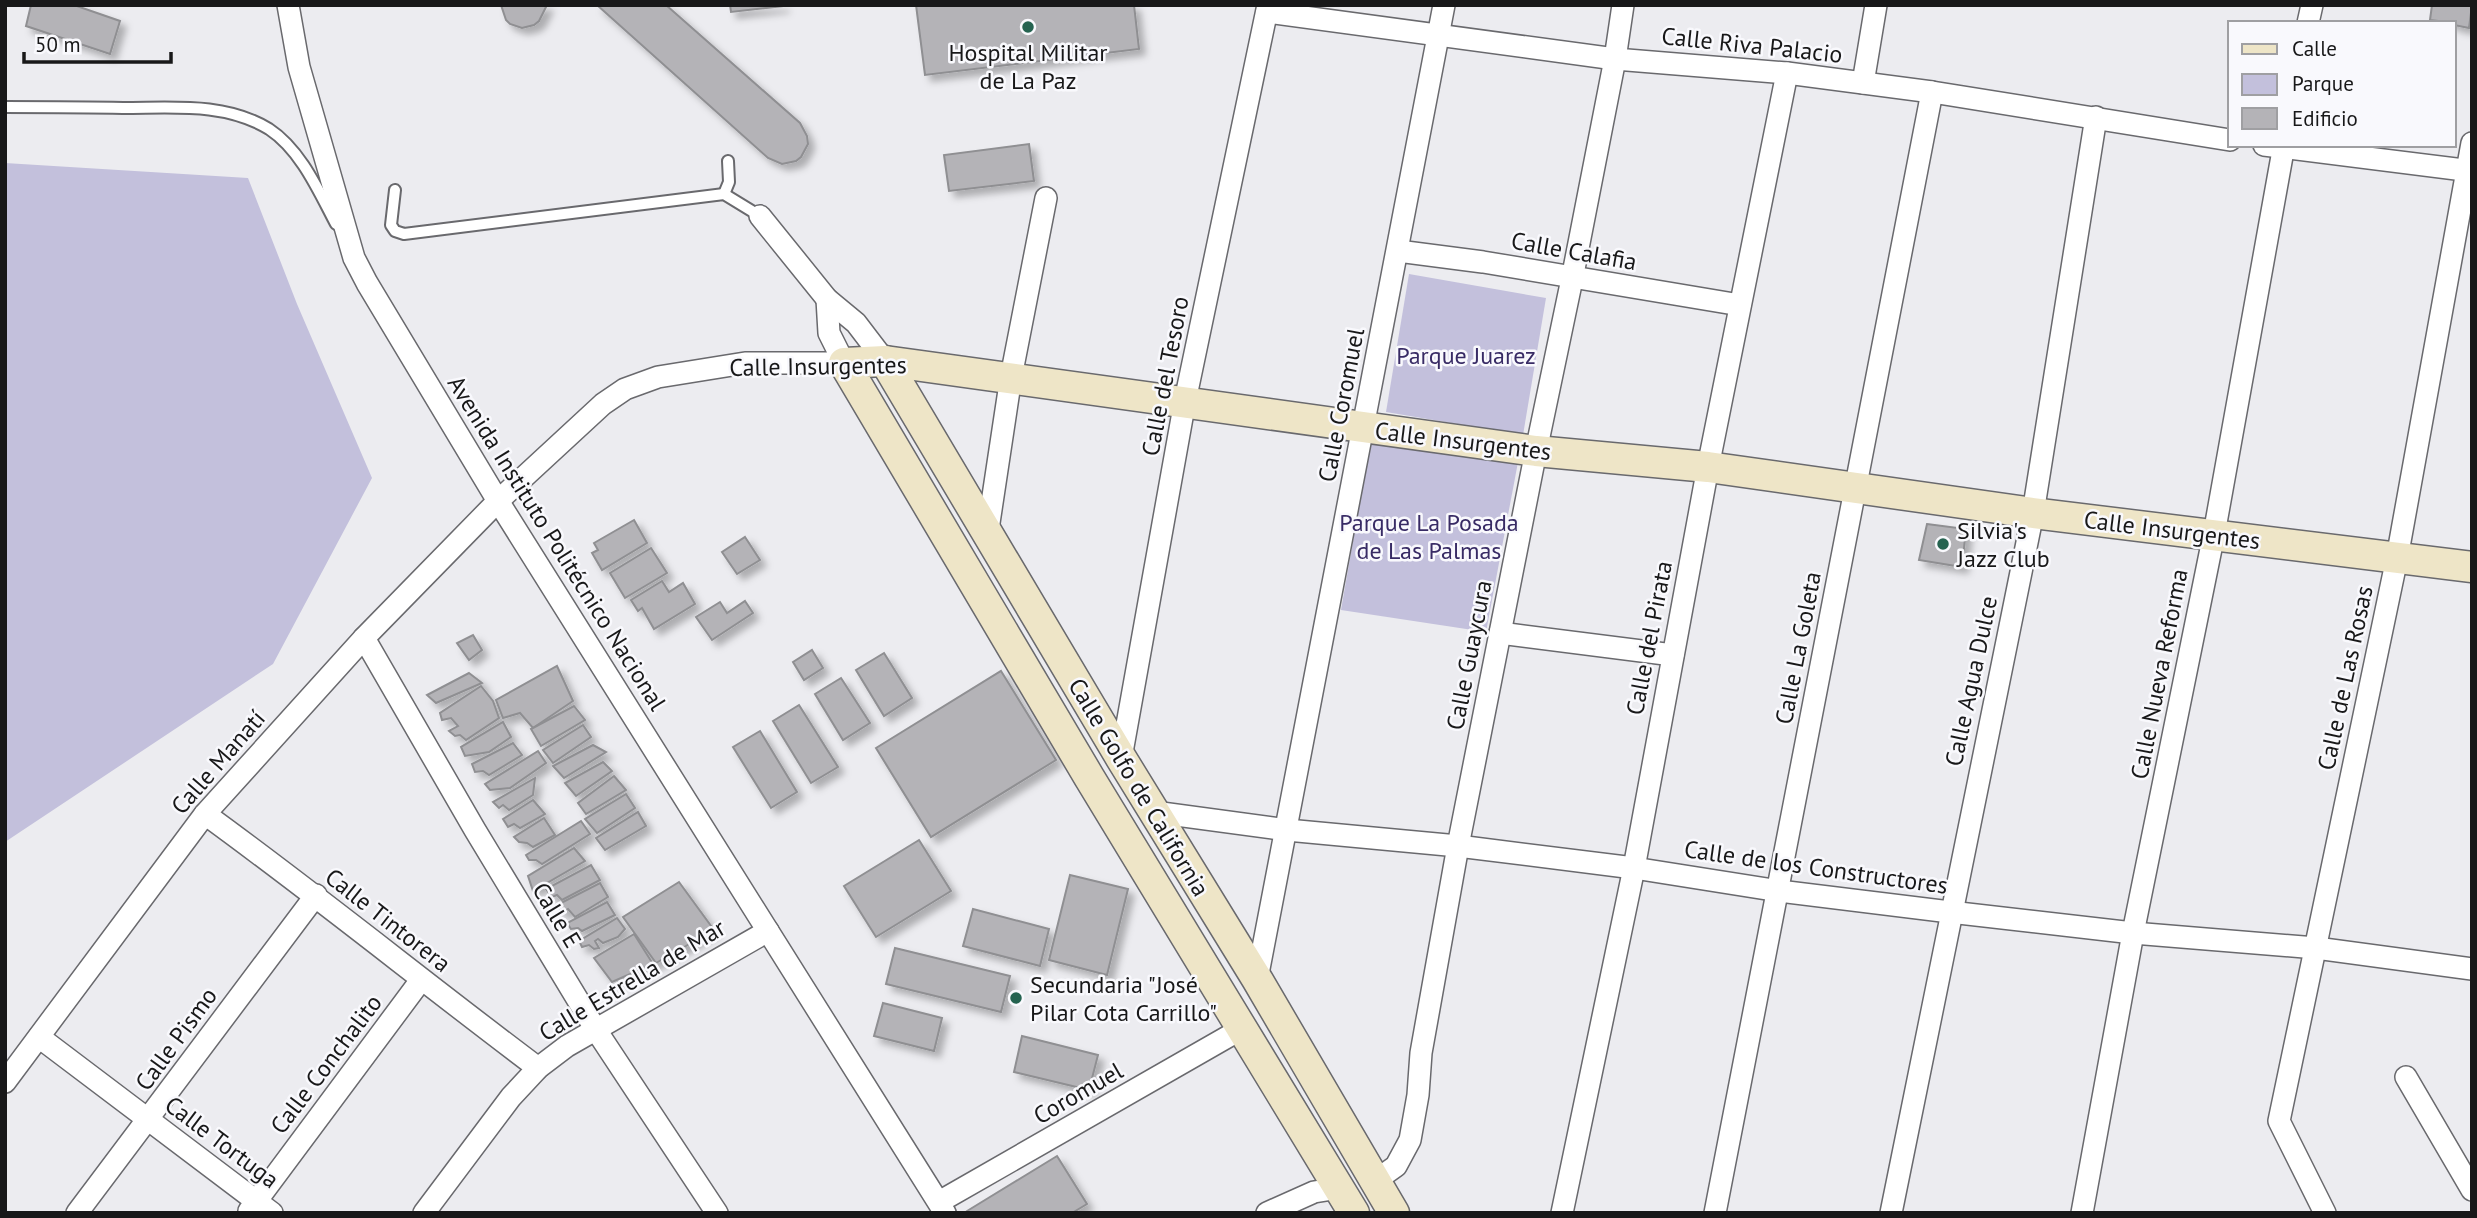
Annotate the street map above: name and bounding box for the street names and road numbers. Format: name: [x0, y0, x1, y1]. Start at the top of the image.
street label: Calle Riva Palacio: [1660, 20, 1844, 70]
street label: Calle Calafia: [1509, 225, 1639, 277]
street label: Calle del Tesoro: [1134, 294, 1196, 458]
street label: Calle Coromuel: [1311, 325, 1371, 485]
street label: Calle Insurgentes: [729, 349, 907, 383]
street label: Avenida Instituto Politécnico Nacional: [441, 370, 673, 716]
street label: Calle Insurgentes: [1373, 415, 1553, 467]
street label: Calle Insurgentes: [2082, 504, 2262, 556]
street label: Calle del Pirata: [1619, 558, 1679, 718]
street label: Calle Nueva Reforma: [2123, 566, 2195, 782]
street label: Calle La Goleta: [1768, 569, 1828, 727]
street label: Calle Guaycura: [1439, 577, 1499, 733]
street label: Calle de Las Rosas: [2310, 583, 2380, 773]
street label: Calle Agua Dulce: [1938, 593, 2004, 769]
street label: Calle Golfo de California: [1062, 672, 1216, 902]
street label: Calle Manatí: [164, 703, 272, 821]
street label: Calle de los Constructores: [1682, 833, 1950, 901]
street label: Calle Tintorera: [319, 861, 457, 979]
street label: Calle E: [526, 877, 588, 953]
street label: Calle Estrella de Mar: [533, 912, 731, 1048]
street label: Calle Pismo: [128, 981, 224, 1097]
street label: Calle Conchalito: [263, 988, 389, 1140]
street label: Coromuel: [1028, 1055, 1128, 1131]
street label: Calle Tortuga: [159, 1089, 285, 1195]

